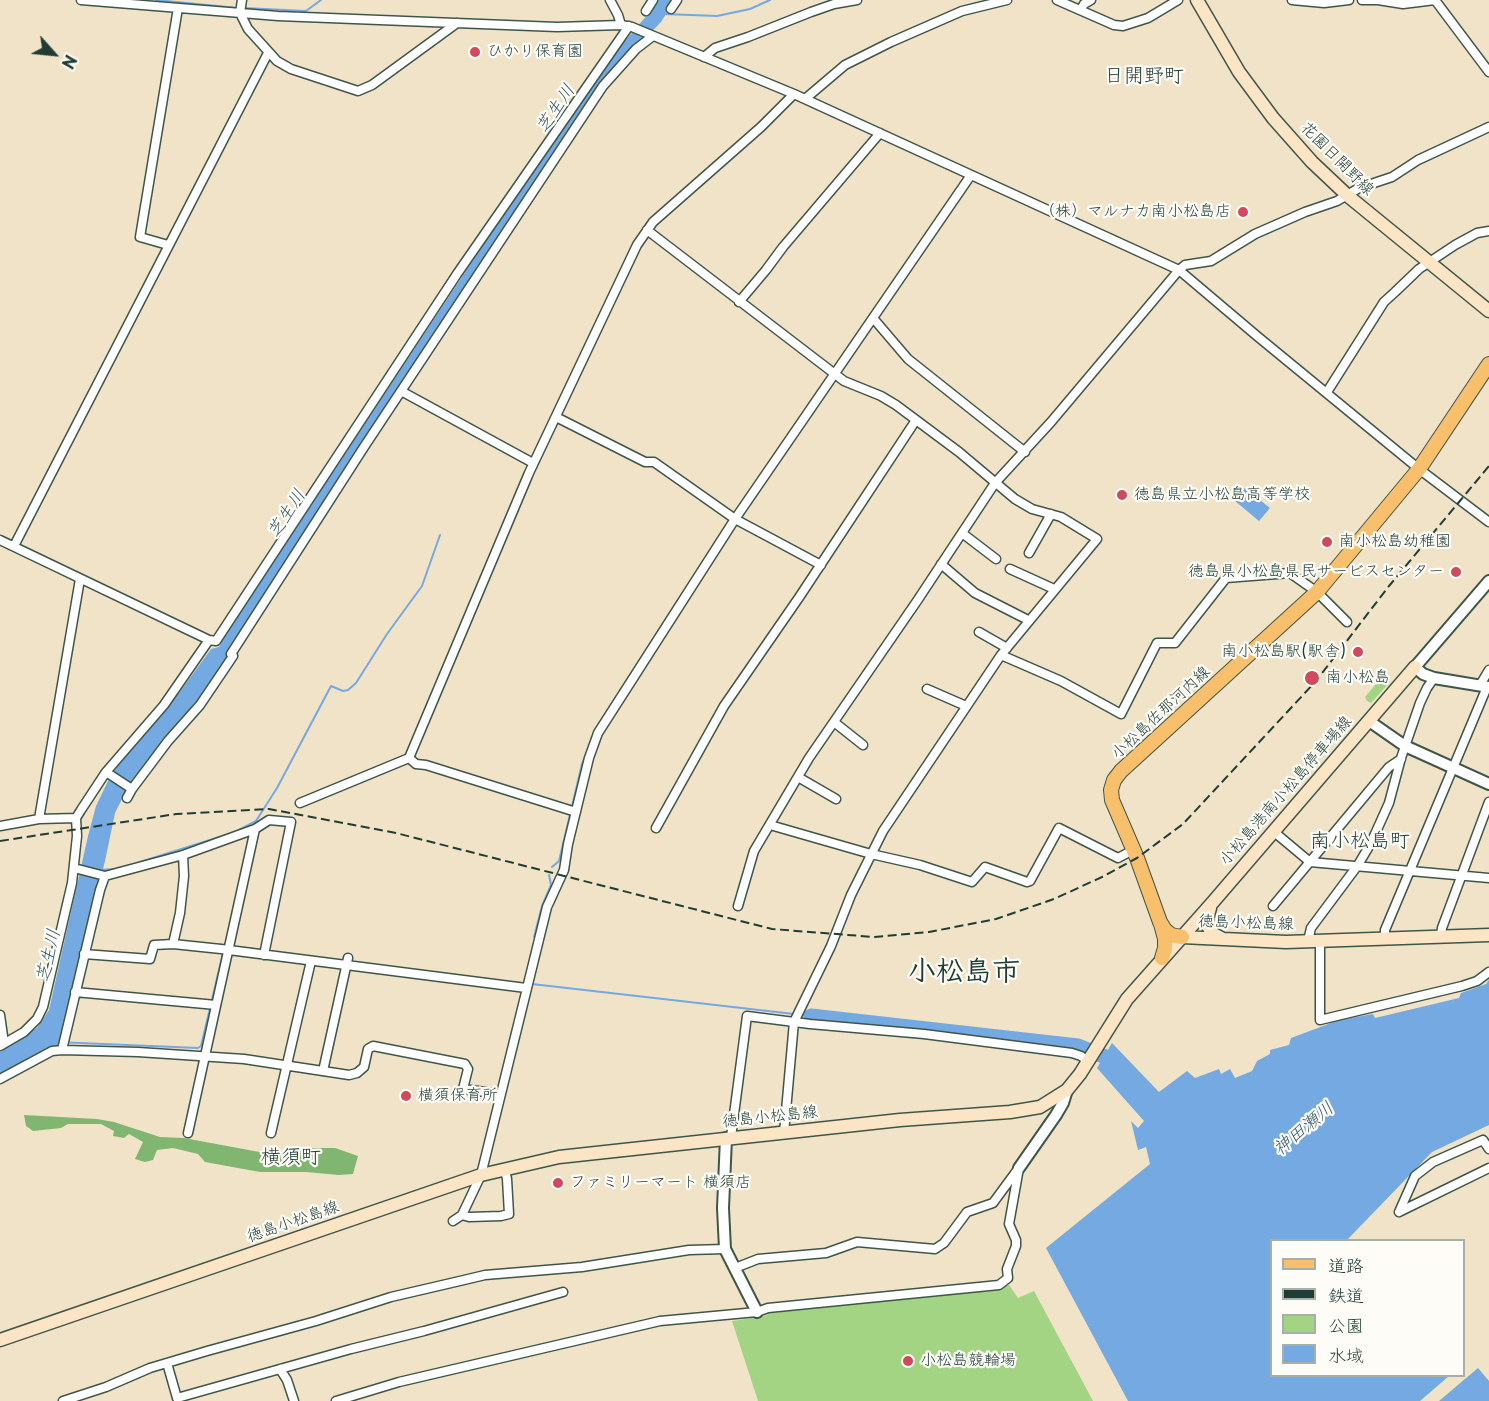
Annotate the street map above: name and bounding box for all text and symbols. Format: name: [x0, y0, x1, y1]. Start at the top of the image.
north arrow: [24, 24, 84, 84]
place label: ひかり保育園: [487, 42, 583, 62]
marker: ひかり保育園: [468, 45, 482, 59]
text: N: [56, 51, 84, 73]
district label: 日開野町: [1104, 64, 1184, 88]
water label: 芝生川: [532, 81, 580, 137]
street label: 花園日開野線: [1296, 118, 1378, 200]
place label: （株）マルナカ南小松島店: [1039, 202, 1231, 222]
marker: （株）マルナカ南小松島店: [1236, 205, 1250, 219]
water label: 芝生川: [263, 485, 311, 543]
place label: 徳島県立小松島高等学校: [1134, 485, 1310, 505]
marker: 徳島県立小松島高等学校: [1115, 488, 1129, 502]
place label: 南小松島幼稚園: [1339, 532, 1451, 552]
marker: 南小松島幼稚園: [1320, 535, 1334, 549]
place label: 徳島県小松島県民サービスセンター: [1188, 562, 1444, 582]
marker: 徳島県小松島県民サービスセンター: [1449, 565, 1463, 579]
place label: 南小松島駅(駅舎): [1221, 642, 1346, 662]
marker: 南小松島駅(駅舎): [1351, 645, 1365, 659]
street label: 小松島佐那河内線: [1108, 662, 1214, 764]
place label: 南小松島: [1326, 668, 1390, 688]
marker: 南小松島: [1303, 669, 1321, 687]
street label: 小松島港南小松島停車場線: [1216, 712, 1356, 870]
district label: 南小松島町: [1310, 829, 1410, 853]
street label: 徳島小松島線: [1198, 912, 1294, 934]
water label: 芝生川: [32, 927, 66, 985]
district label: 小松島市: [908, 955, 1020, 989]
place label: 横須保育所: [418, 1086, 498, 1106]
marker: 横須保育所: [399, 1089, 413, 1103]
water label: 神田瀬川: [1269, 1098, 1339, 1160]
street label: 徳島小松島線: [721, 1102, 819, 1132]
district label: 横須町: [261, 1145, 321, 1169]
place label: ファミリーマート 横須店: [570, 1173, 751, 1193]
marker: ファミリーマート 横須店: [551, 1176, 565, 1190]
street label: 徳島小松島線: [244, 1197, 342, 1247]
legend: [1270, 1239, 1465, 1377]
text: 道路: [1328, 1251, 1364, 1278]
text: 鉄道: [1328, 1281, 1364, 1308]
text: 公園: [1328, 1311, 1364, 1338]
text: 水域: [1328, 1341, 1364, 1368]
place label: 小松島競輪場: [920, 1351, 1016, 1371]
marker: 小松島競輪場: [901, 1354, 915, 1368]

